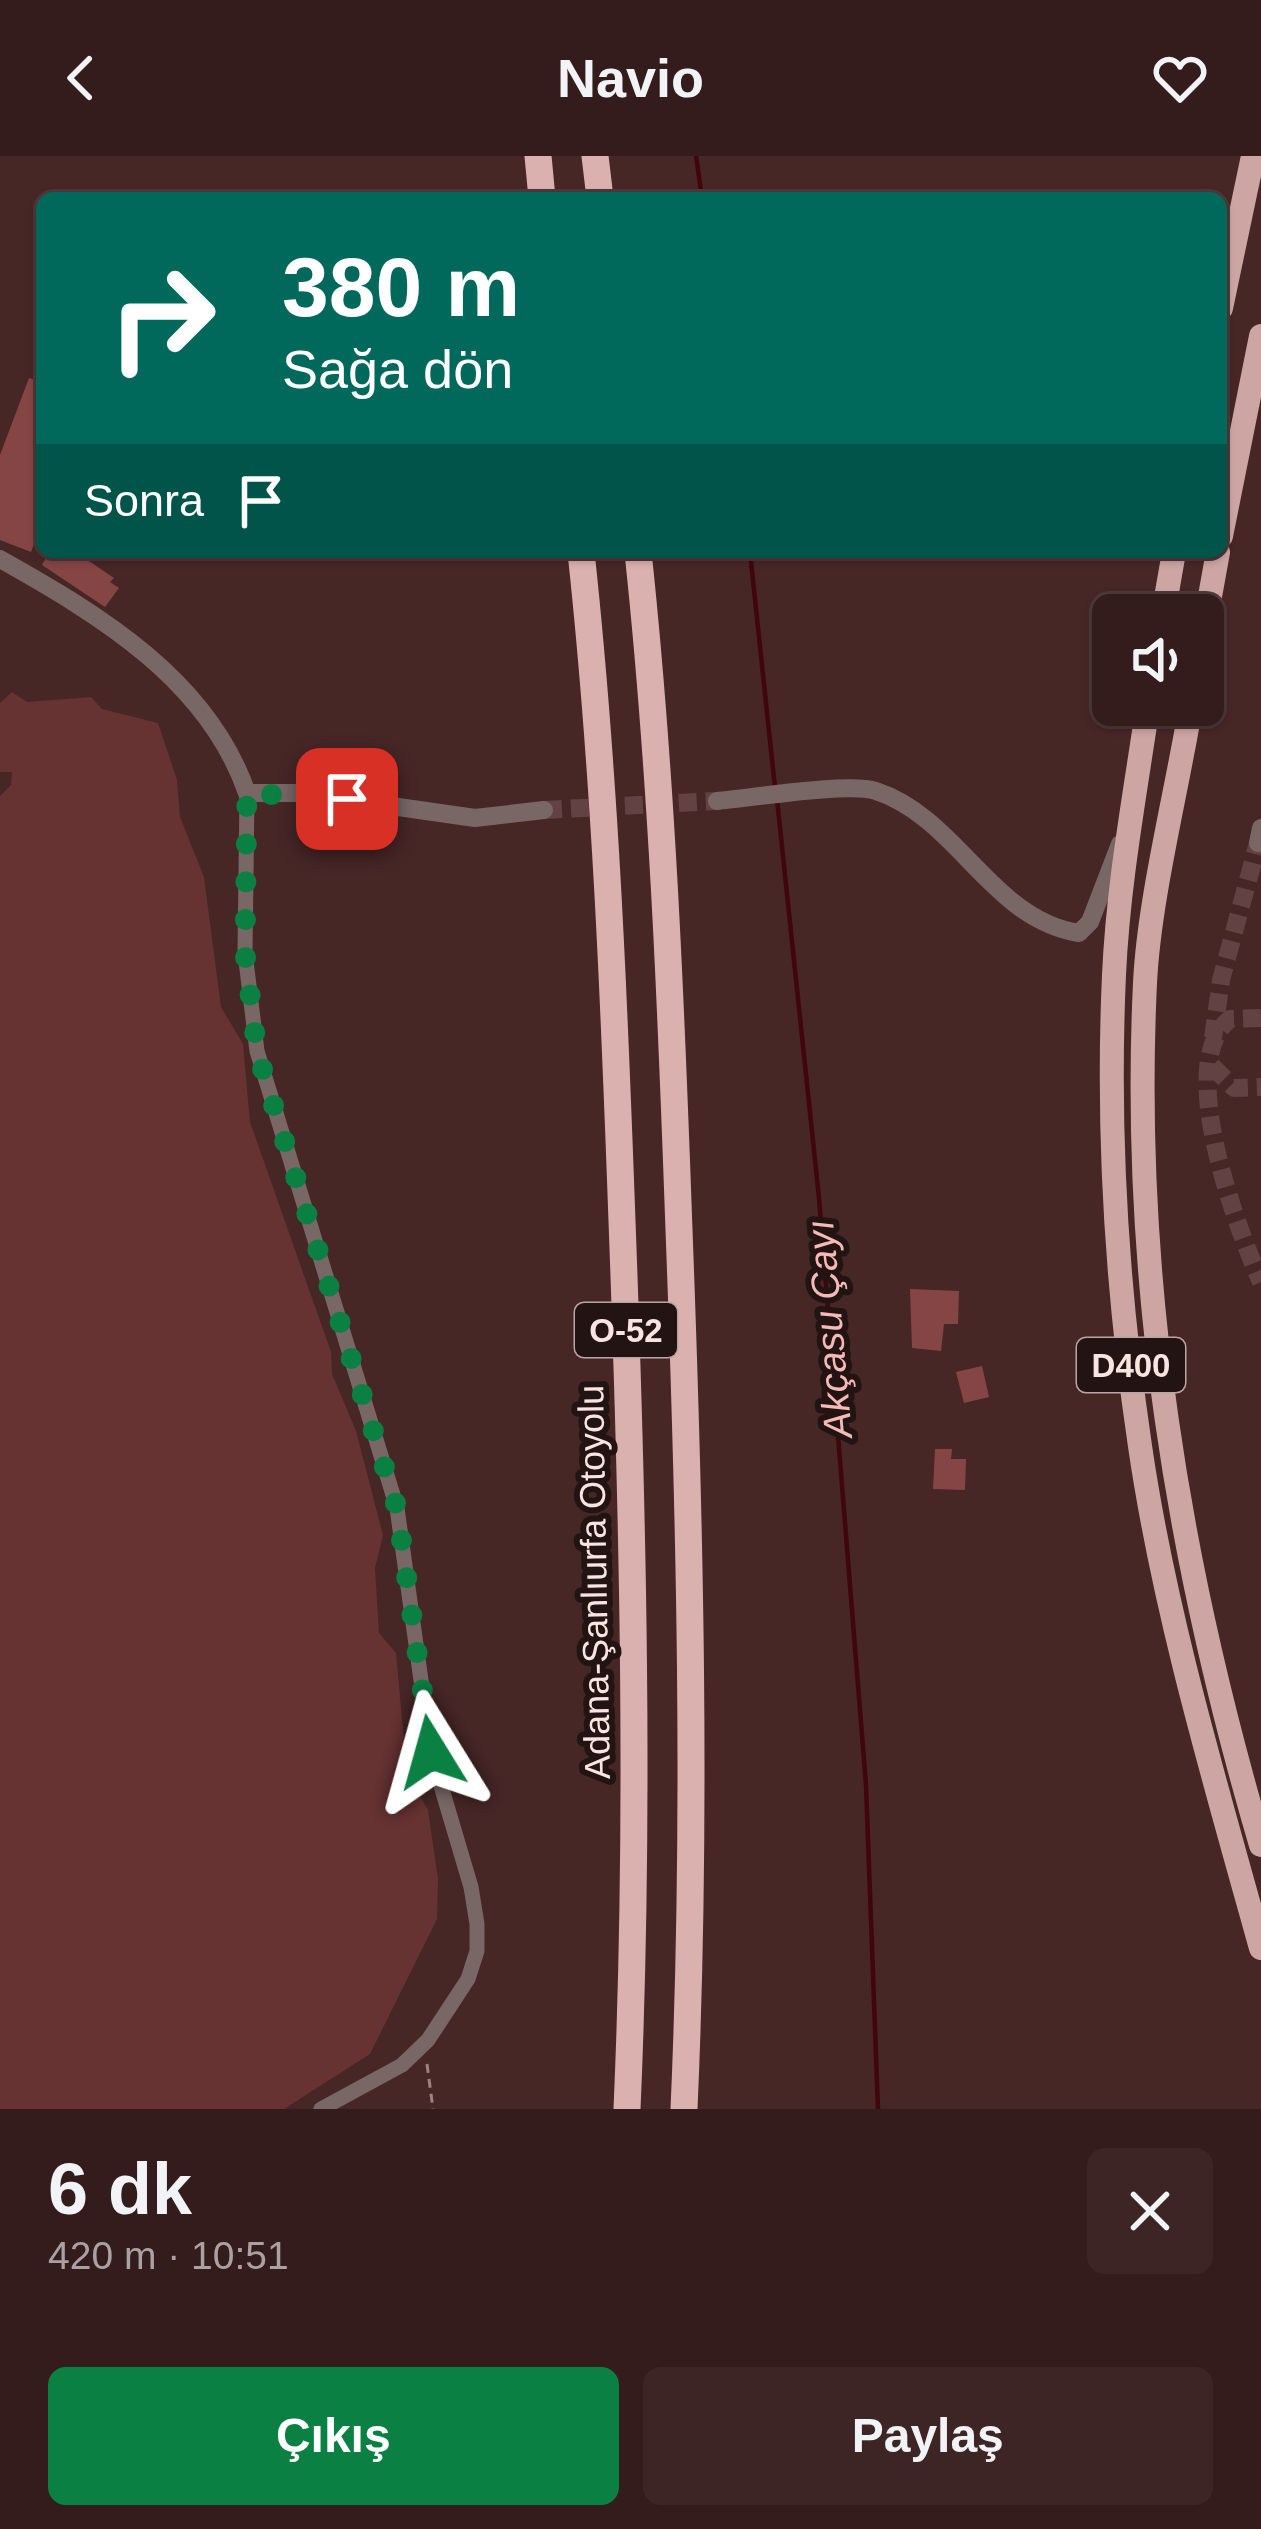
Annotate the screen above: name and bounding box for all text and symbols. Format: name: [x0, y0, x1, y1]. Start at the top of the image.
icon: back: [48, 45, 114, 111]
icon: heart: [1147, 45, 1213, 111]
text: Navio: [557, 48, 704, 108]
icon: right: [84, 240, 240, 396]
text: 380 m: [282, 240, 520, 334]
text: Sağa dön: [282, 339, 513, 399]
icon: arrive: [228, 468, 294, 534]
text: Sonra: [84, 475, 204, 526]
map controls: [1092, 594, 1224, 726]
button: sound: [1092, 594, 1224, 726]
pin: [296, 748, 398, 850]
icon: arrive: [314, 766, 380, 832]
water label: Akçasu Çayı: [798, 1218, 860, 1442]
road number: O-52: [575, 1303, 677, 1357]
road number: D400: [1077, 1338, 1185, 1392]
street label: Adana-Şanlıurfa Otoyolu: [570, 1385, 618, 1779]
position arrow: [368, 1689, 494, 1815]
button: close: [1087, 2148, 1213, 2274]
text: 6 dk: [48, 2149, 192, 2229]
text: 420 m · 10:51: [48, 2234, 289, 2277]
button: Çıkış: [48, 2367, 619, 2505]
button: Paylaş: [643, 2367, 1213, 2505]

